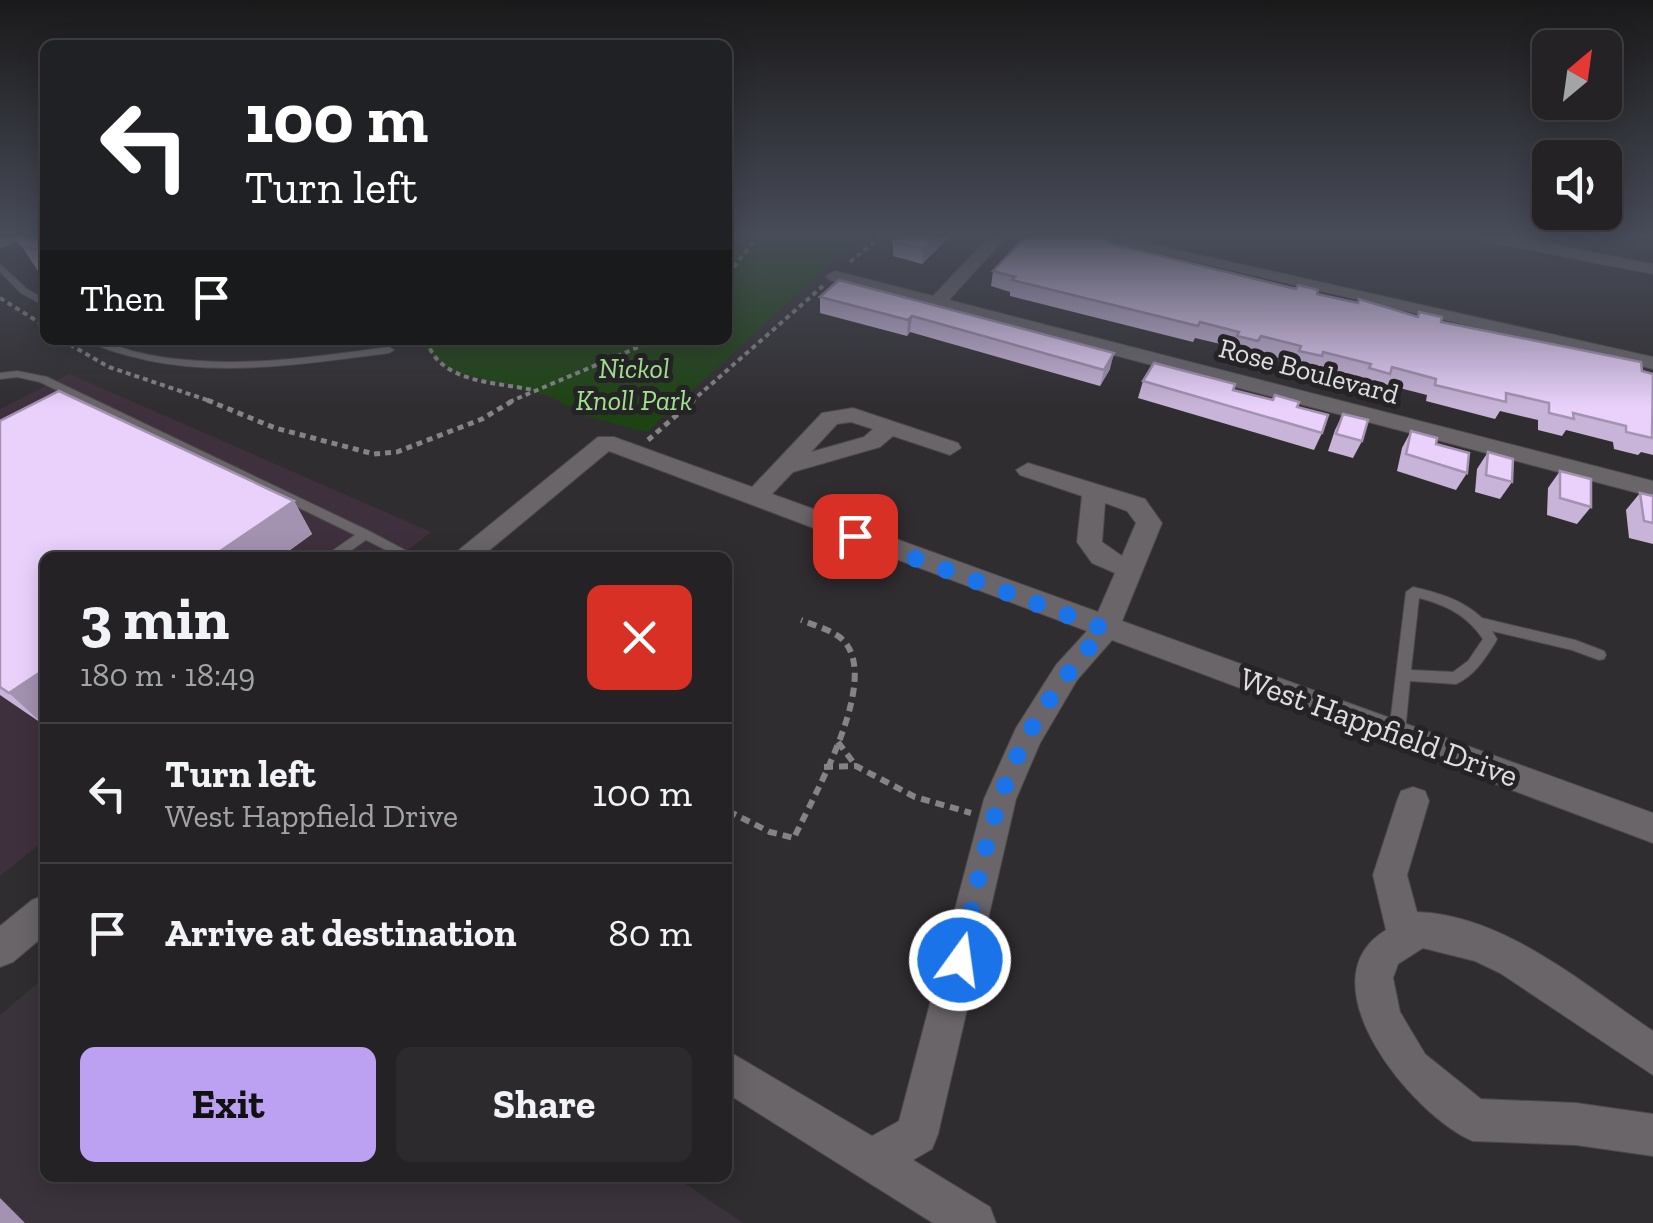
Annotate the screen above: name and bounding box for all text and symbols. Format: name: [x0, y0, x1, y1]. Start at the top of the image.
north arrow: [1532, 30, 1622, 120]
map controls: [1532, 30, 1622, 230]
text: 100 m: [245, 76, 428, 160]
icon: left: [80, 80, 210, 210]
button: sound: [1532, 140, 1622, 230]
text: Turn left: [245, 161, 417, 215]
icon: arrive: [184, 270, 239, 325]
text: Then: [80, 275, 164, 321]
street label: Rose Boulevard: [1215, 331, 1403, 411]
park label: Nickol Knoll Park: [576, 352, 692, 417]
pin: [813, 494, 898, 579]
icon: arrive: [828, 509, 883, 564]
text: 3 min: [80, 582, 229, 654]
button: close: [587, 585, 692, 690]
text: 180 m · 18:49: [80, 656, 255, 694]
street label: West Happfield Drive: [1235, 659, 1523, 795]
text: Turn left: [165, 751, 316, 797]
icon: left: [80, 766, 135, 821]
text: 100 m: [592, 770, 692, 816]
text: West Happfield Drive: [165, 797, 458, 835]
icon: arrive: [80, 906, 135, 961]
position arrow: [908, 908, 1012, 1012]
text: Arrive at destination: [165, 910, 516, 956]
text: 80 m: [608, 910, 692, 956]
button: Exit: [80, 1047, 376, 1162]
button: Share: [396, 1047, 692, 1162]

